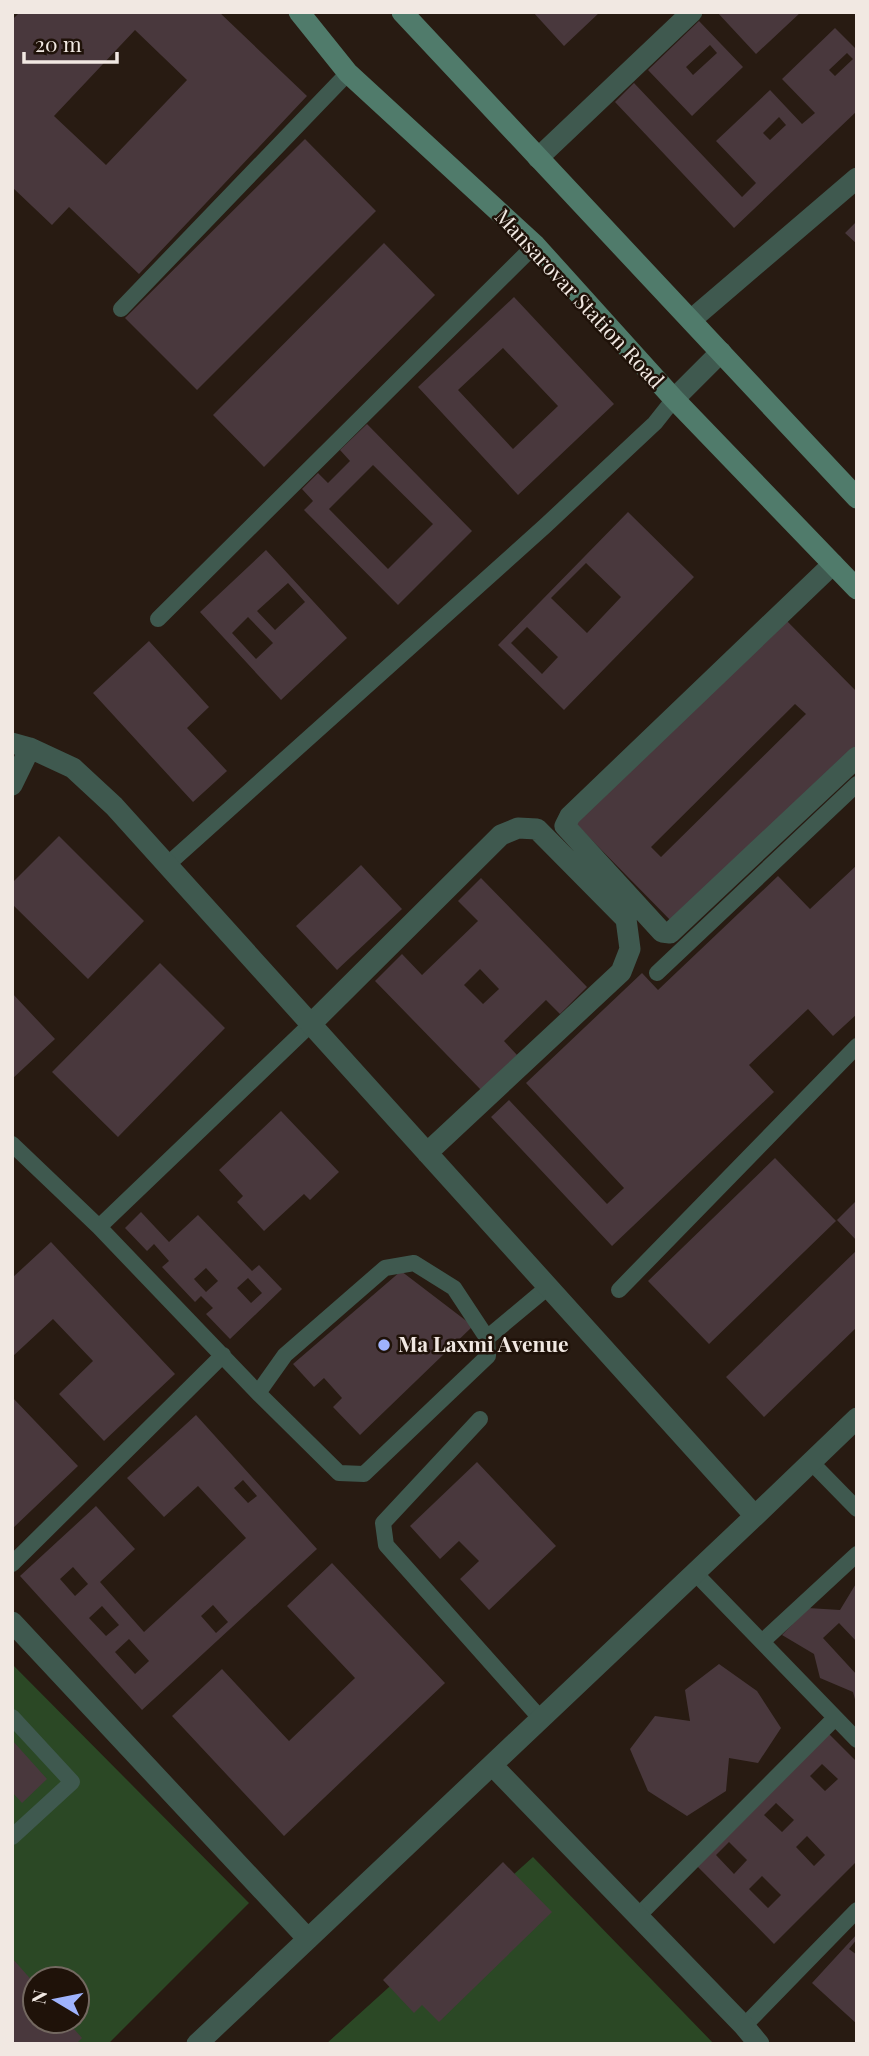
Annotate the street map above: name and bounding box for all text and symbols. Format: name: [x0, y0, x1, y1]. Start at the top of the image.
scale bar: [24, 21, 117, 65]
text: 20 m: [35, 29, 82, 57]
street label: Mansarovar Station Road: [490, 202, 671, 393]
place label: Ma Laxmi Avenue: [398, 1329, 569, 1357]
marker: Ma Laxmi Avenue: [376, 1337, 392, 1353]
north arrow: [21, 1965, 91, 2035]
text: N: [24, 1988, 52, 2006]

